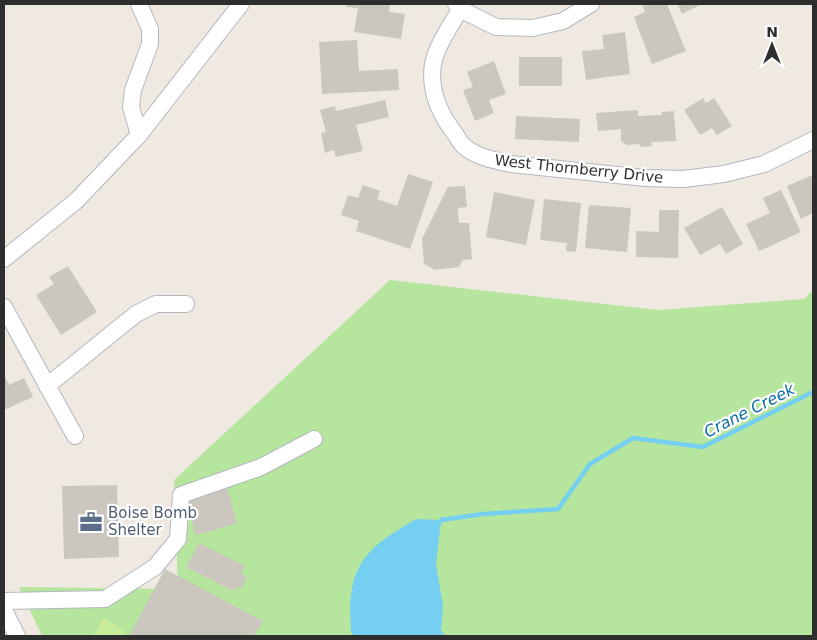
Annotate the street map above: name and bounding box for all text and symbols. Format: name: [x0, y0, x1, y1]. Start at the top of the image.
north arrow: [747, 20, 797, 70]
text: N: [766, 24, 778, 40]
street label: West Thornberry Drive: [494, 151, 664, 187]
water label: Crane Creek: [701, 379, 798, 441]
place label: Boise Bomb Shelter: [108, 504, 197, 539]
office icon: Boise Bomb Shelter: [78, 509, 104, 535]

